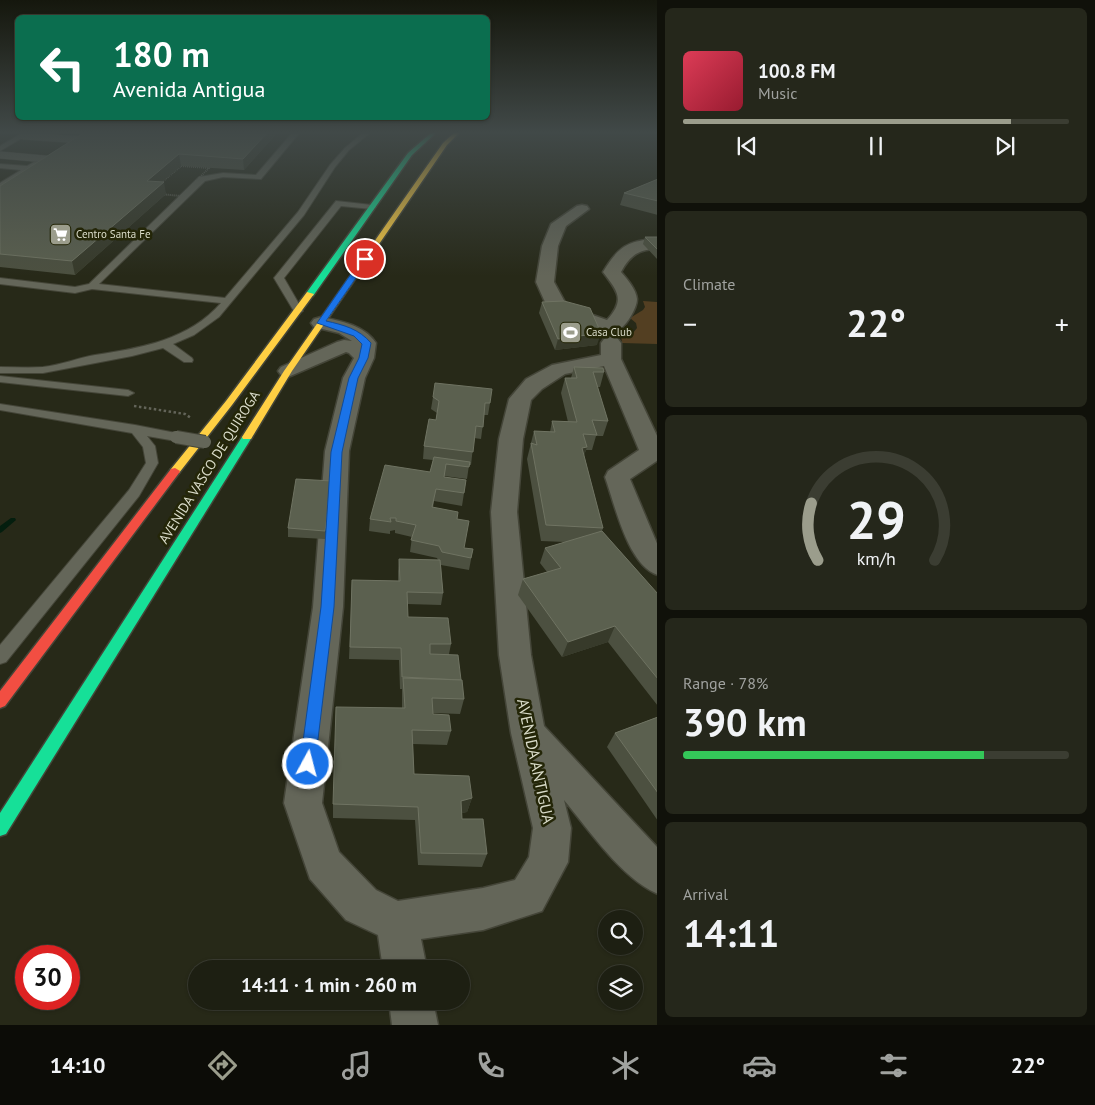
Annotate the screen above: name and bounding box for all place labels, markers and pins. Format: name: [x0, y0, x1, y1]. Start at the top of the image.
supermarket icon: Centro Santa Fe: [48, 222, 72, 246]
place label: Centro Santa Fe: [76, 227, 151, 241]
pin: [344, 238, 386, 280]
sports icon: Casa Club: [558, 320, 582, 344]
place label: Casa Club: [586, 325, 632, 339]

